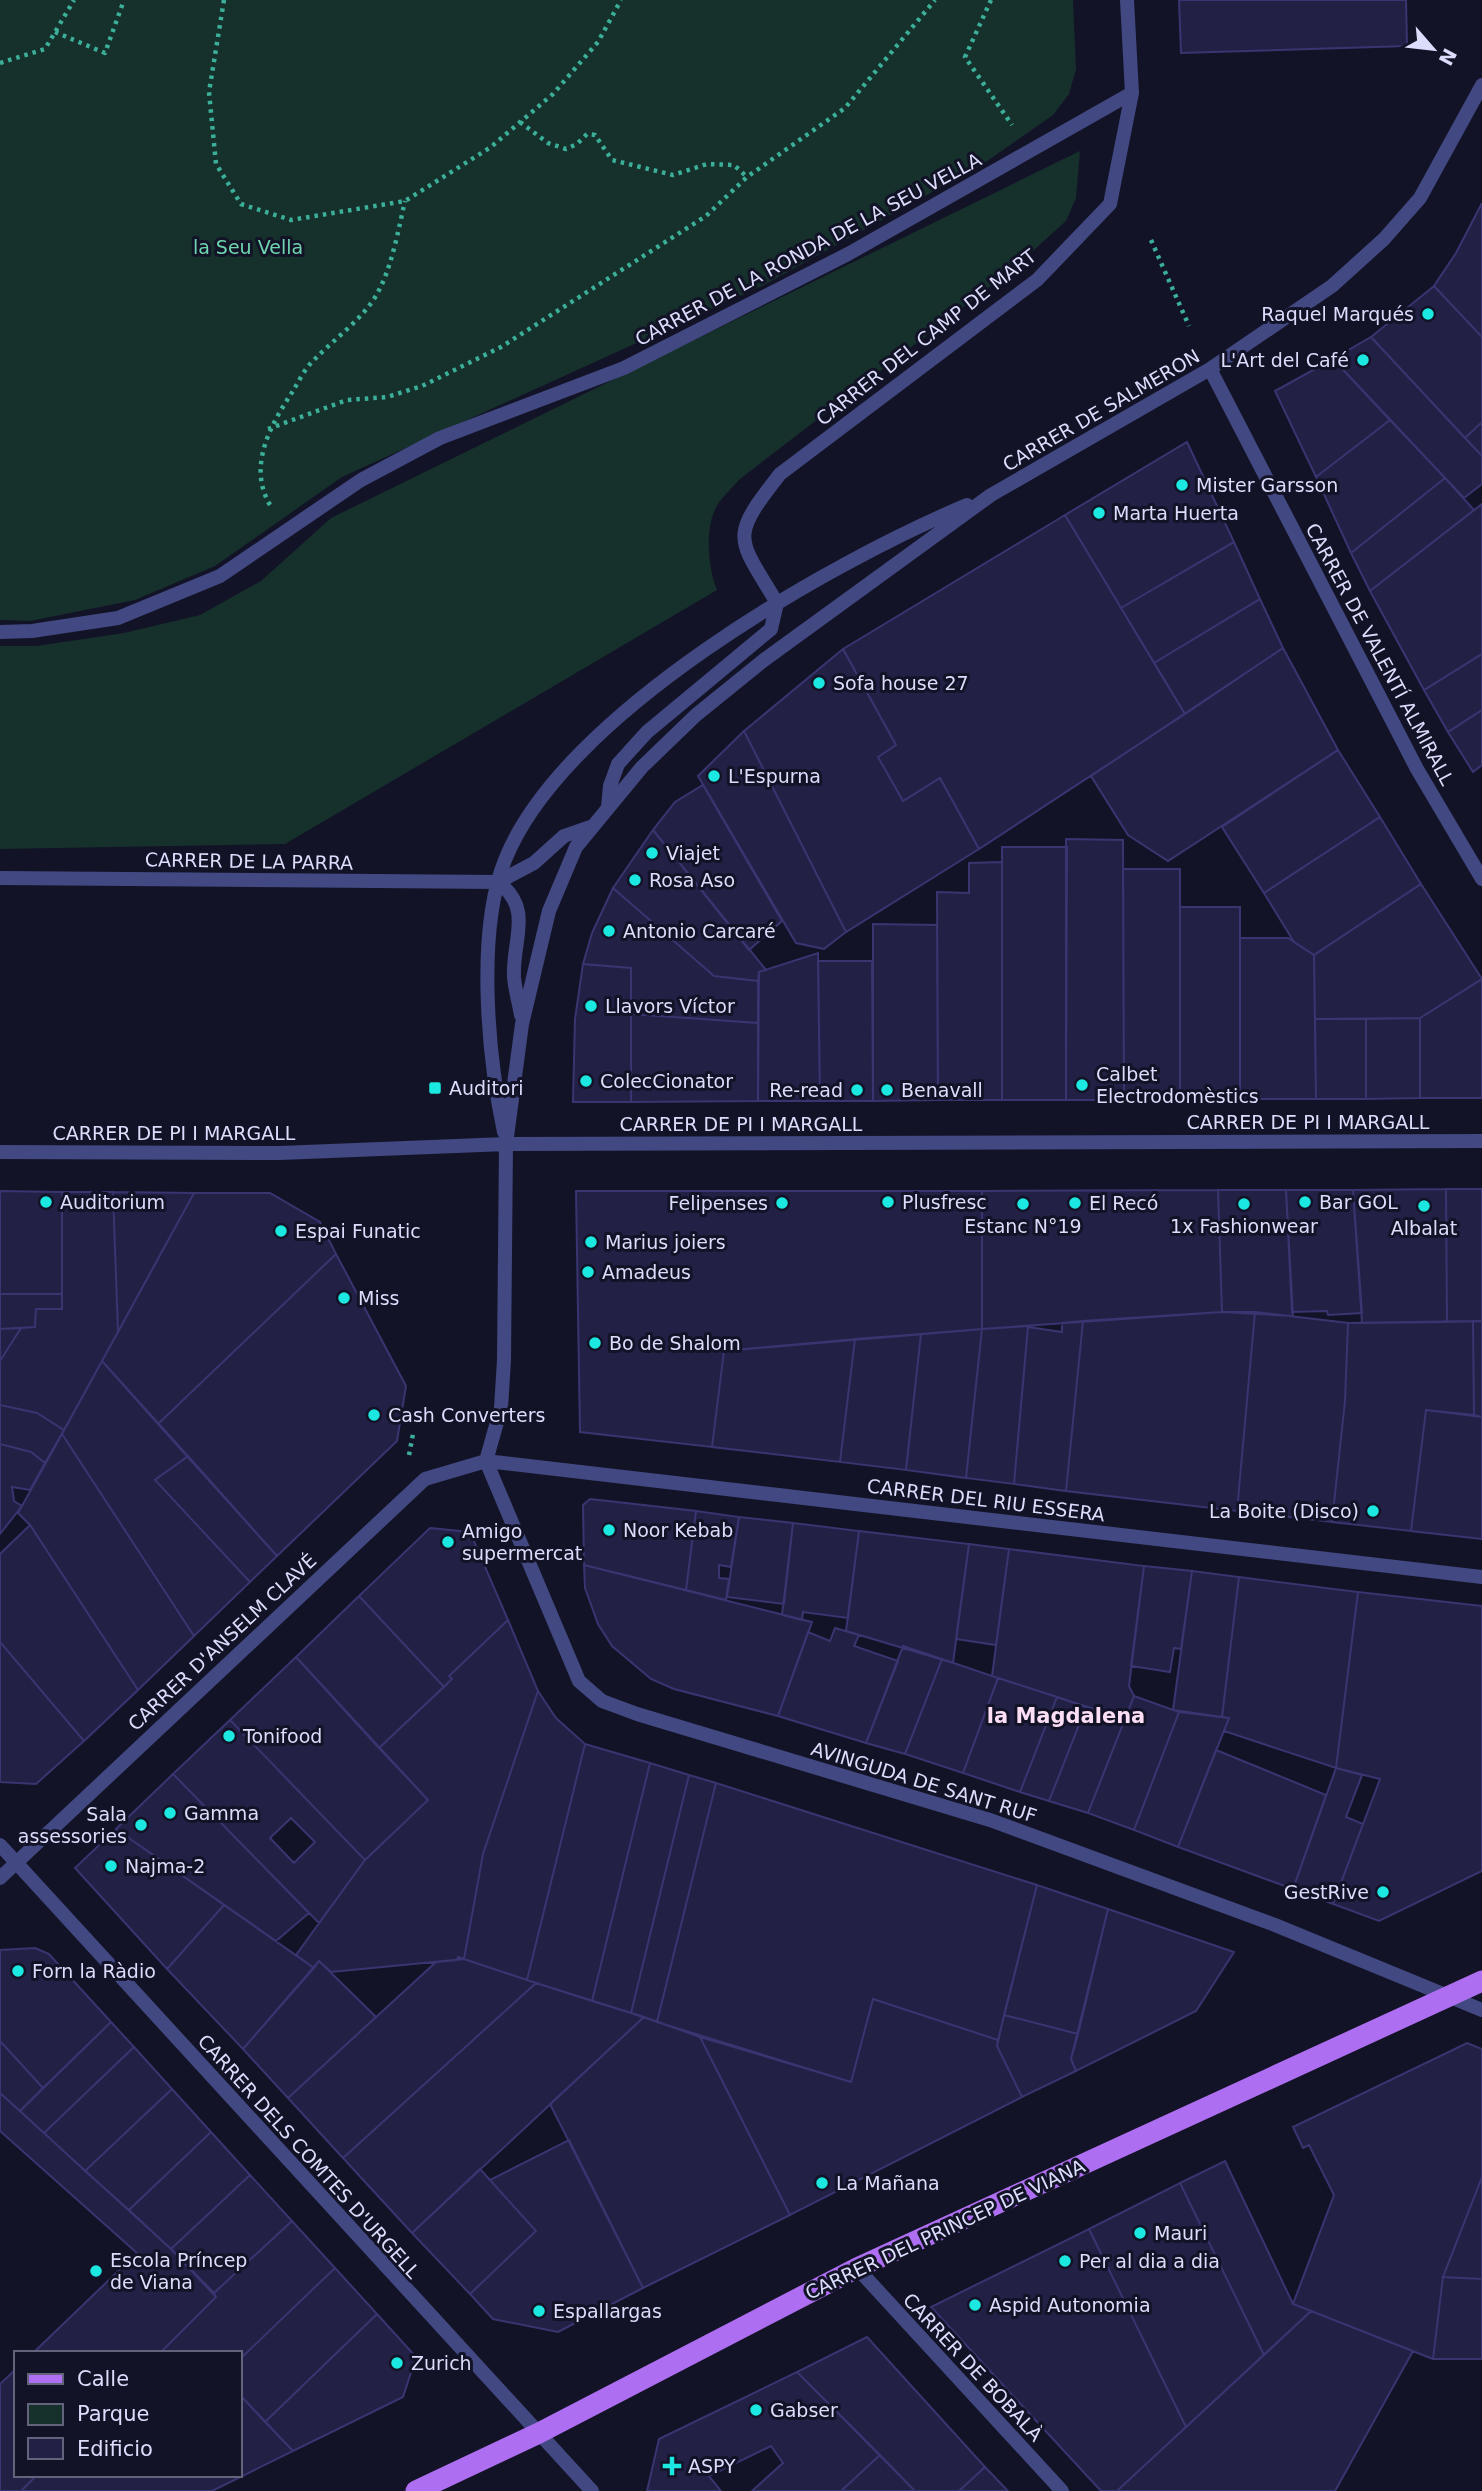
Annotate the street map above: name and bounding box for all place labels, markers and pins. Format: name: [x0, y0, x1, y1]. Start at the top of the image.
place label: Raquel Marqués: [1261, 303, 1414, 325]
marker: Raquel Marqués: [1420, 306, 1436, 322]
place label: L'Art del Café: [1221, 349, 1349, 371]
marker: L'Art del Café: [1355, 352, 1371, 368]
place label: Mister Garsson: [1196, 474, 1338, 496]
marker: Mister Garsson: [1174, 477, 1190, 493]
place label: Marta Huerta: [1113, 502, 1239, 524]
marker: Marta Huerta: [1091, 505, 1107, 521]
place label: Sofa house 27: [833, 672, 969, 694]
marker: Sofa house 27: [811, 675, 827, 691]
place label: L'Espurna: [728, 765, 821, 787]
marker: L'Espurna: [706, 768, 722, 784]
place label: Viajet: [666, 842, 720, 864]
marker: Viajet: [644, 845, 660, 861]
place label: Rosa Aso: [649, 869, 735, 891]
marker: Rosa Aso: [627, 872, 643, 888]
place label: Antonio Carcaré: [623, 920, 776, 942]
marker: Antonio Carcaré: [601, 923, 617, 939]
place label: Llavors Víctor: [605, 995, 735, 1017]
marker: Llavors Víctor: [583, 998, 599, 1014]
place label: Calbet Electrodomèstics: [1096, 1063, 1259, 1107]
place label: ColecCionator: [600, 1070, 733, 1092]
marker: ColecCionator: [578, 1073, 594, 1089]
place label: Auditori: [449, 1077, 524, 1099]
marker: Calbet Electrodomèstics: [1074, 1077, 1090, 1093]
place label: Re-read: [769, 1079, 843, 1101]
place label: Benavall: [901, 1079, 983, 1101]
marker: Auditori: [427, 1080, 443, 1096]
marker: Re-read: [849, 1082, 865, 1098]
marker: Benavall: [879, 1082, 895, 1098]
place label: Auditorium: [60, 1191, 165, 1213]
place label: Plusfresc: [902, 1191, 987, 1213]
place label: Bar GOL: [1319, 1191, 1398, 1213]
place label: Felipenses: [669, 1192, 768, 1214]
place label: El Recó: [1089, 1192, 1158, 1214]
marker: Auditorium: [38, 1194, 54, 1210]
marker: Plusfresc: [880, 1194, 896, 1210]
marker: Bar GOL: [1297, 1194, 1313, 1210]
marker: Felipenses: [774, 1195, 790, 1211]
marker: El Recó: [1067, 1195, 1083, 1211]
marker: Estanc N°19: [1015, 1196, 1031, 1212]
marker: 1x Fashionwear: [1236, 1196, 1252, 1212]
marker: Albalat: [1416, 1198, 1432, 1214]
place label: Estanc N°19: [964, 1215, 1082, 1237]
place label: 1x Fashionwear: [1170, 1215, 1318, 1237]
place label: Albalat: [1391, 1217, 1457, 1239]
place label: Espai Funatic: [295, 1220, 421, 1242]
marker: Espai Funatic: [273, 1223, 289, 1239]
place label: Marius joiers: [605, 1231, 726, 1253]
marker: Marius joiers: [583, 1234, 599, 1250]
place label: Amadeus: [602, 1261, 691, 1283]
marker: Amadeus: [580, 1264, 596, 1280]
place label: Miss: [358, 1287, 399, 1309]
marker: Miss: [336, 1290, 352, 1306]
place label: Bo de Shalom: [609, 1332, 741, 1354]
marker: Bo de Shalom: [587, 1335, 603, 1351]
place label: Cash Converters: [388, 1404, 545, 1426]
marker: Cash Converters: [366, 1407, 382, 1423]
place label: La Boite (Disco): [1209, 1500, 1359, 1522]
marker: La Boite (Disco): [1365, 1503, 1381, 1519]
place label: Noor Kebab: [623, 1519, 733, 1541]
place label: Amigo supermercat: [462, 1520, 582, 1564]
marker: Noor Kebab: [601, 1522, 617, 1538]
marker: Amigo supermercat: [440, 1534, 456, 1550]
place label: Tonifood: [242, 1725, 322, 1747]
marker: Tonifood: [221, 1728, 237, 1744]
place label: Gamma: [184, 1802, 259, 1824]
place label: Sala assessories: [18, 1803, 127, 1847]
marker: Gamma: [162, 1805, 178, 1821]
marker: Sala assessories: [133, 1817, 149, 1833]
place label: Najma-2: [125, 1855, 205, 1877]
marker: Najma-2: [103, 1858, 119, 1874]
place label: GestRive: [1284, 1881, 1369, 1903]
marker: GestRive: [1375, 1884, 1391, 1900]
place label: Forn la Ràdio: [32, 1960, 156, 1982]
marker: Forn la Ràdio: [10, 1963, 26, 1979]
place label: La Mañana: [836, 2172, 940, 2194]
marker: La Mañana: [814, 2175, 830, 2191]
place label: Mauri: [1154, 2222, 1207, 2244]
marker: Mauri: [1132, 2225, 1148, 2241]
place label: Escola Príncep de Viana: [110, 2249, 247, 2293]
place label: Per al dia a dia: [1079, 2250, 1220, 2272]
marker: Per al dia a dia: [1057, 2253, 1073, 2269]
marker: Escola Príncep de Viana: [88, 2263, 104, 2279]
place label: Aspid Autonomia: [989, 2294, 1151, 2316]
marker: Aspid Autonomia: [967, 2297, 983, 2313]
place label: Espallargas: [553, 2300, 662, 2322]
marker: Espallargas: [531, 2303, 547, 2319]
place label: Zurich: [411, 2352, 472, 2374]
marker: Zurich: [389, 2355, 405, 2371]
place label: Gabser: [770, 2399, 838, 2421]
marker: Gabser: [748, 2402, 764, 2418]
place label: ASPY: [688, 2455, 736, 2477]
marker: ASPY: [662, 2456, 682, 2476]

